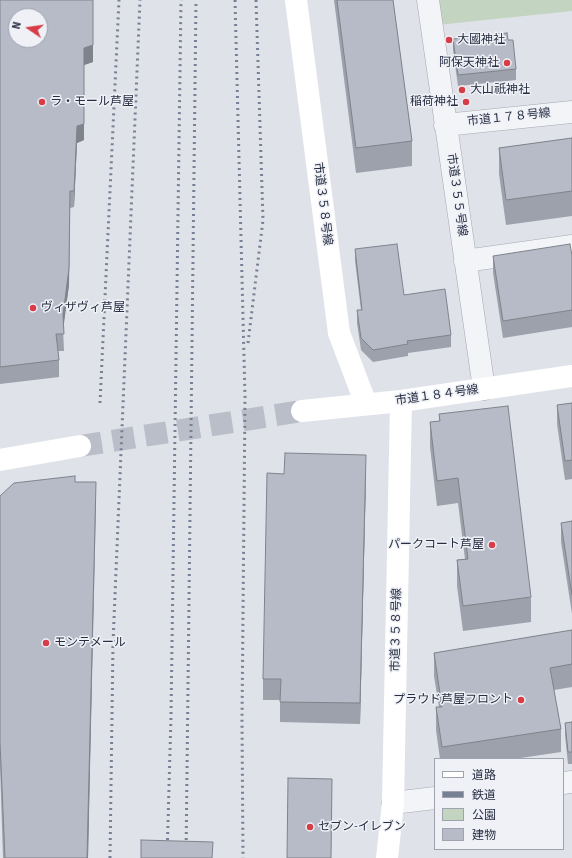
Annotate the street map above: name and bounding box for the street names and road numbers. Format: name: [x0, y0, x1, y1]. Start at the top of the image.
street label: 市道１７８号線: [466, 106, 552, 130]
street label: 市道３５５号線: [443, 152, 469, 238]
street label: 市道３５８号線: [310, 161, 334, 247]
street label: 市道１８４号線: [394, 383, 480, 409]
street label: 市道３５８号線: [389, 588, 405, 672]

